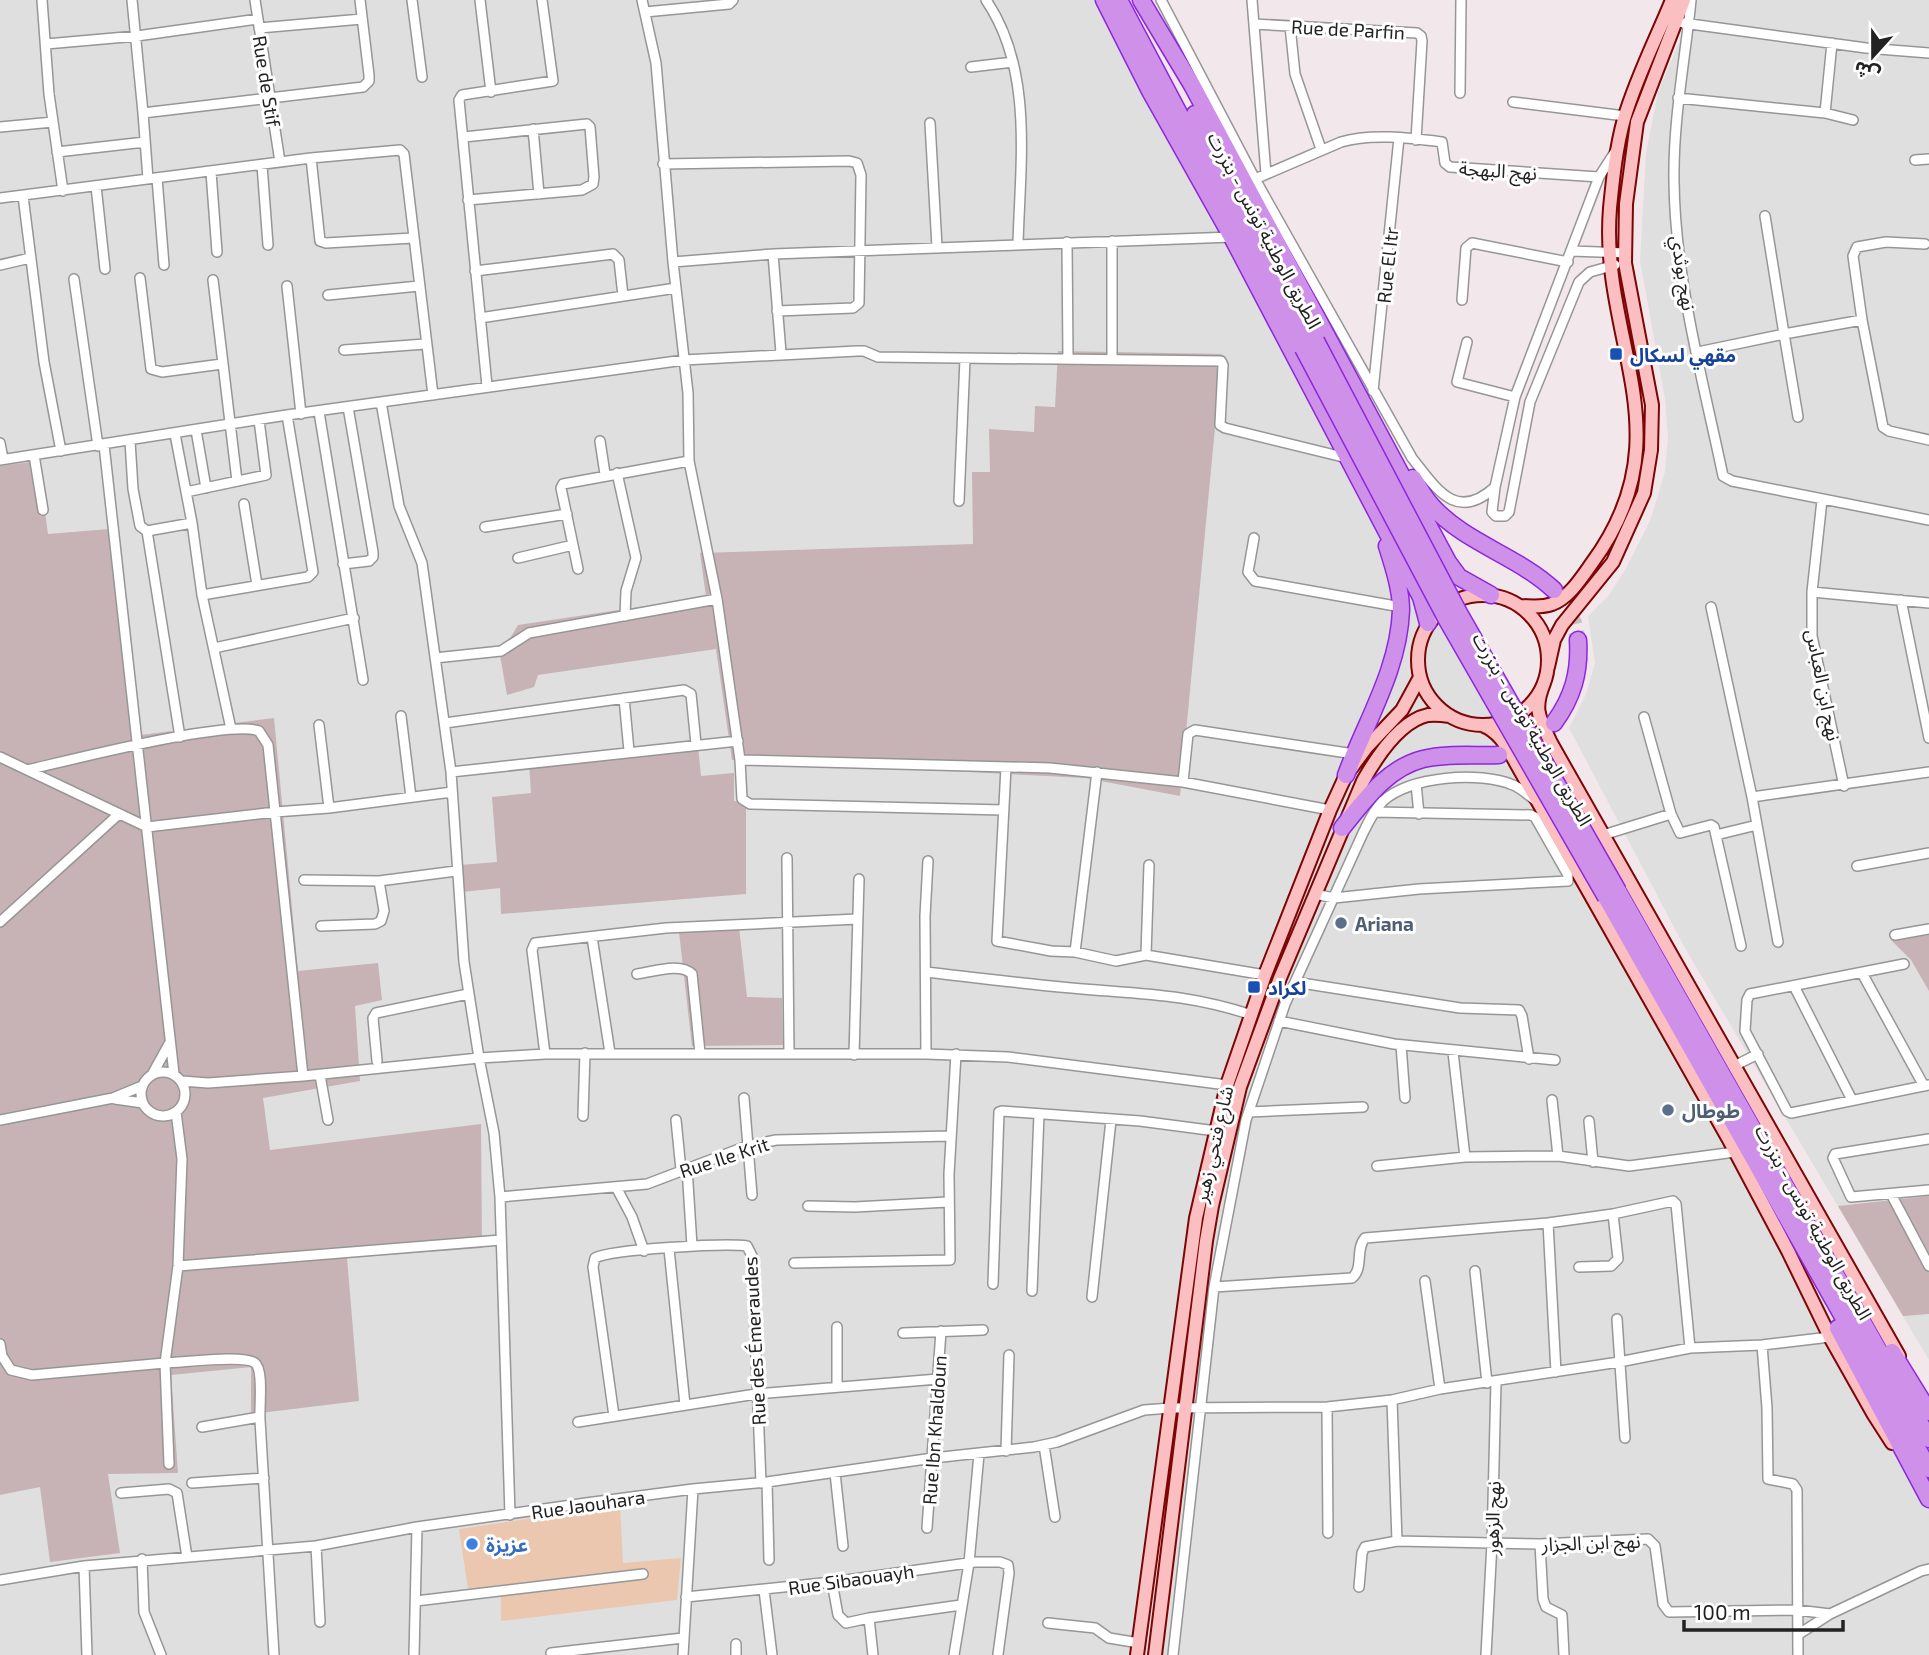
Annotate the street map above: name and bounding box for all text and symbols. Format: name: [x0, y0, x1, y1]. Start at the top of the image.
street label: Rue de Parfin: [1290, 15, 1406, 43]
north arrow: [1838, 21, 1908, 91]
street label: Rue de Stif: [248, 34, 286, 129]
text: ش: [1850, 57, 1883, 88]
street label: الطريق الوطنية تونس - بنزرت: [1202, 128, 1327, 333]
street label: نهج البهجة: [1458, 156, 1538, 188]
street label: Rue El Itr: [1372, 225, 1402, 304]
street label: نهج بوثدي: [1662, 234, 1701, 313]
place label: مقهي لسكال: [1630, 343, 1736, 370]
marker: مقهي لسكال: [1608, 346, 1624, 362]
street label: نهج ابن العباس: [1798, 627, 1846, 744]
street label: الطريق الوطنية تونس - بنزرت: [1467, 628, 1598, 830]
place label: Ariana: [1355, 912, 1414, 935]
marker: Ariana: [1333, 915, 1349, 931]
place label: لكراد: [1268, 976, 1306, 1000]
marker: لكراد: [1246, 979, 1262, 995]
street label: شارع فتحي زهير: [1188, 1083, 1242, 1206]
place label: طوطال: [1682, 1099, 1740, 1123]
marker: طوطال: [1660, 1102, 1676, 1118]
street label: الطريق الوطنية تونس - بنزرت: [1750, 1120, 1877, 1324]
street label: Rue Ile Krit: [676, 1132, 772, 1182]
street label: Rue des Émeraudes: [738, 1256, 770, 1426]
street label: Rue Ibn Khaldoun: [917, 1354, 951, 1506]
street label: نهج الزهور: [1479, 1480, 1509, 1557]
street label: Rue Jaouhara: [530, 1485, 646, 1523]
street label: نهج ابن الجزار: [1540, 1529, 1641, 1559]
place label: عزيزة: [486, 1533, 528, 1557]
marker: عزيزة: [464, 1536, 480, 1552]
street label: Rue Sibaouayh: [787, 1559, 915, 1599]
scale bar: [1684, 1588, 1843, 1632]
text: 100 m: [1694, 1599, 1751, 1624]

